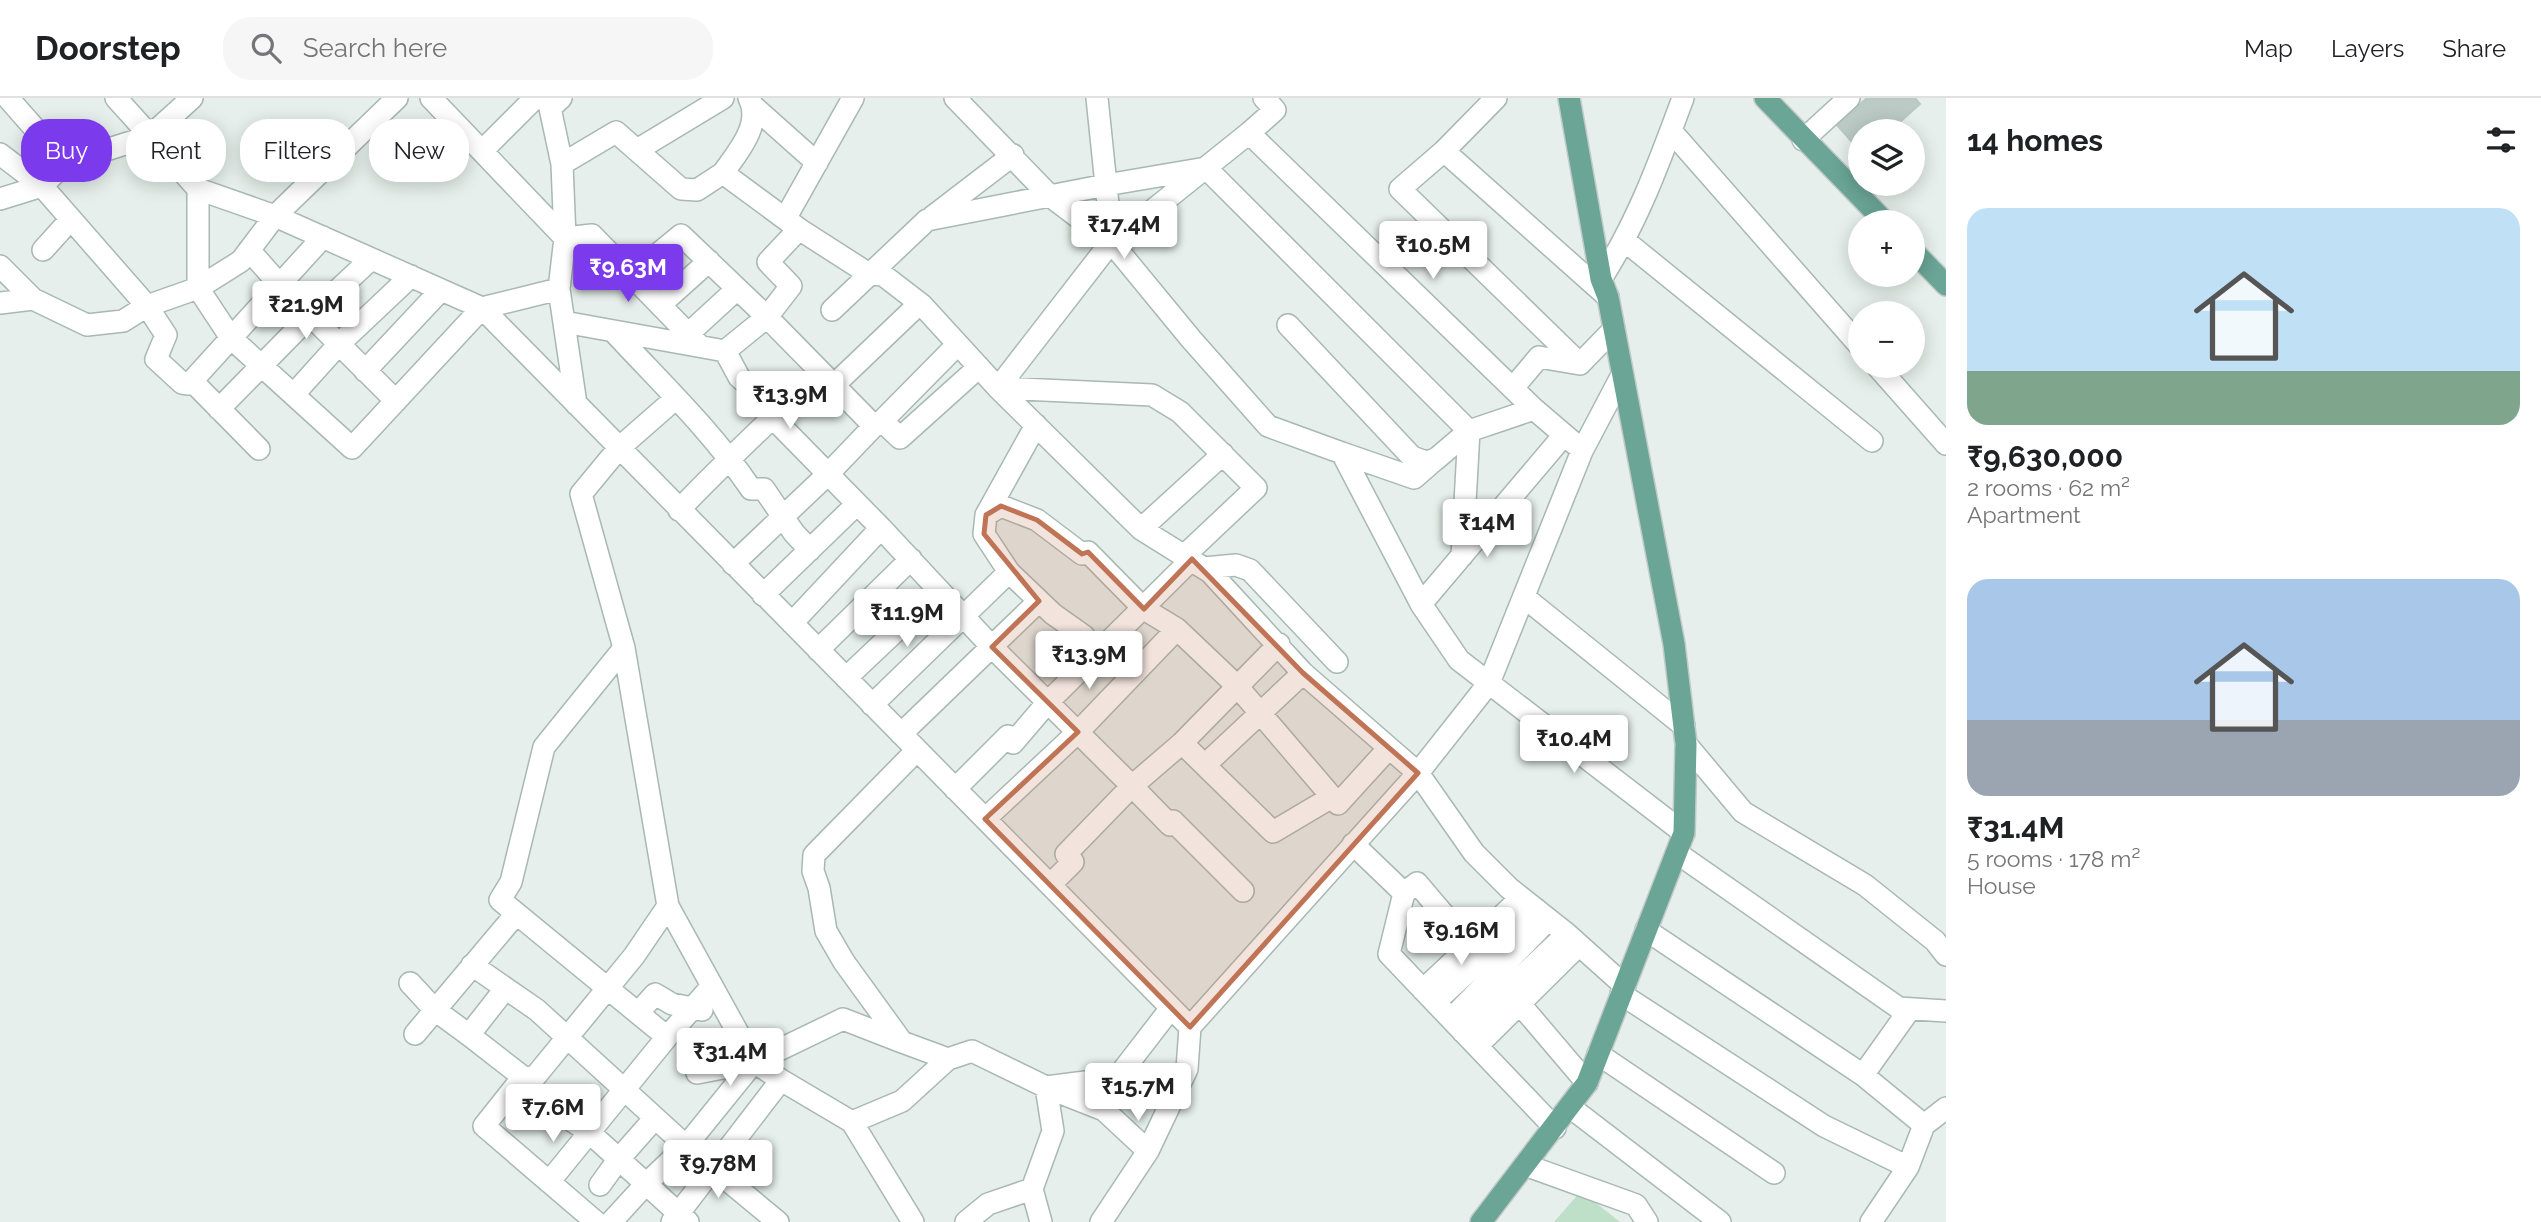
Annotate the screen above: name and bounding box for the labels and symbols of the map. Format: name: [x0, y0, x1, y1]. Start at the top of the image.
pin: ₹17.4M: [1067, 202, 1181, 261]
pin: ₹10.5M: [1376, 222, 1490, 281]
pin: ₹9.63M: [571, 244, 685, 304]
pin: ₹21.9M: [249, 282, 363, 341]
pin: ₹13.9M: [733, 372, 847, 431]
pin: ₹14M: [1446, 500, 1528, 559]
pin: ₹11.9M: [850, 589, 964, 649]
pin: ₹13.9M: [1032, 632, 1146, 691]
pin: ₹10.4M: [1517, 716, 1631, 775]
pin: ₹9.16M: [1404, 908, 1518, 967]
pin: ₹31.4M: [673, 1028, 787, 1088]
pin: ₹15.7M: [1081, 1063, 1195, 1123]
pin: ₹7.6M: [504, 1084, 602, 1144]
pin: ₹9.78M: [661, 1140, 775, 1200]

